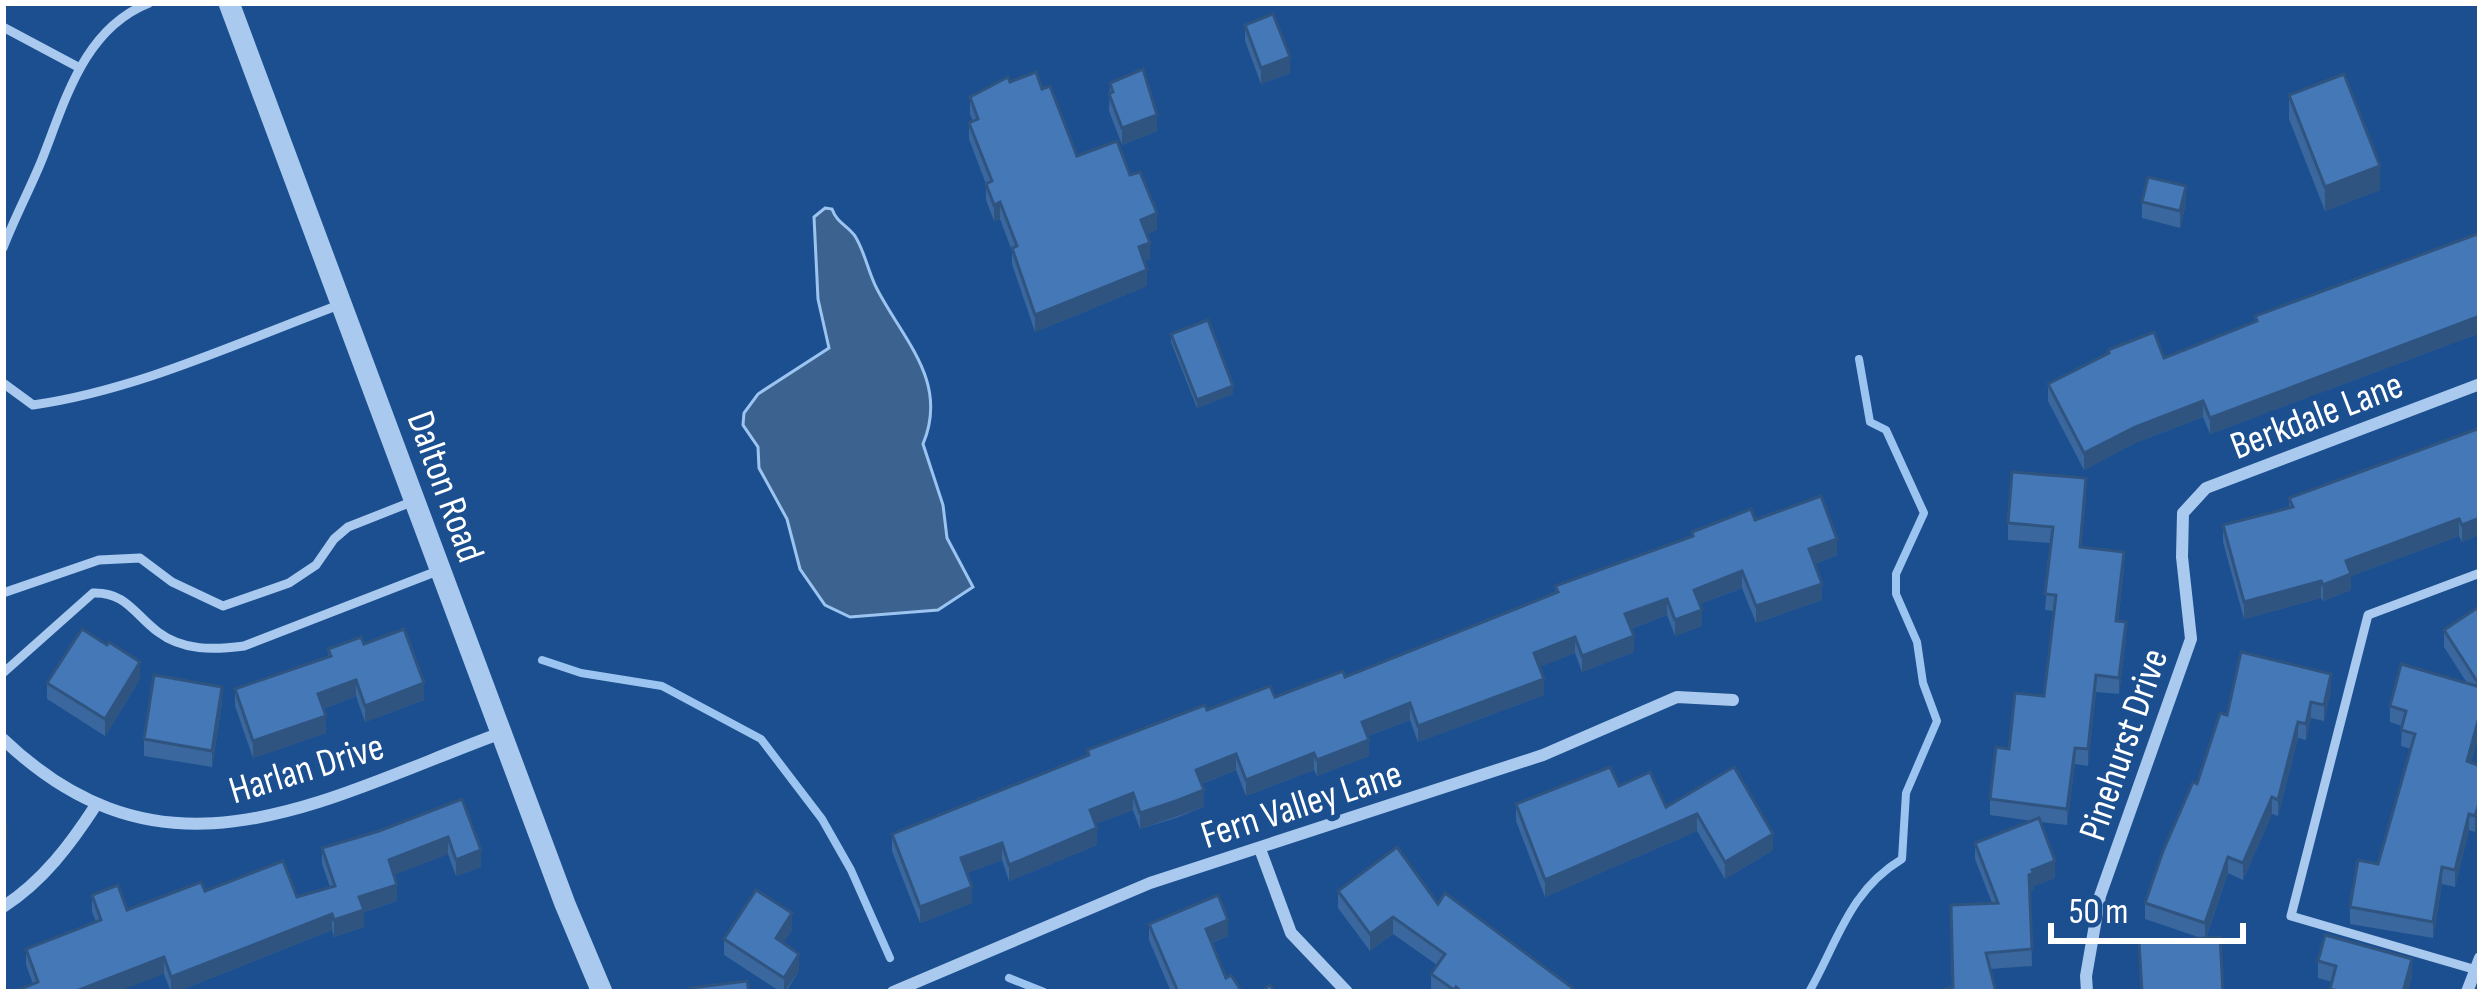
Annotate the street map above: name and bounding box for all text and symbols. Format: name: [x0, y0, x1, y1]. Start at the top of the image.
street label: Berkdale Lane: [2224, 362, 2410, 471]
street label: Dalton Road: [396, 405, 494, 569]
street label: Pinehurst Drive: [2070, 643, 2179, 847]
street label: Harlan Drive: [224, 724, 390, 815]
street label: Fern Valley Lane: [1195, 751, 1408, 860]
scale bar: [2051, 869, 2243, 943]
text: 50 m: [2069, 891, 2128, 934]

